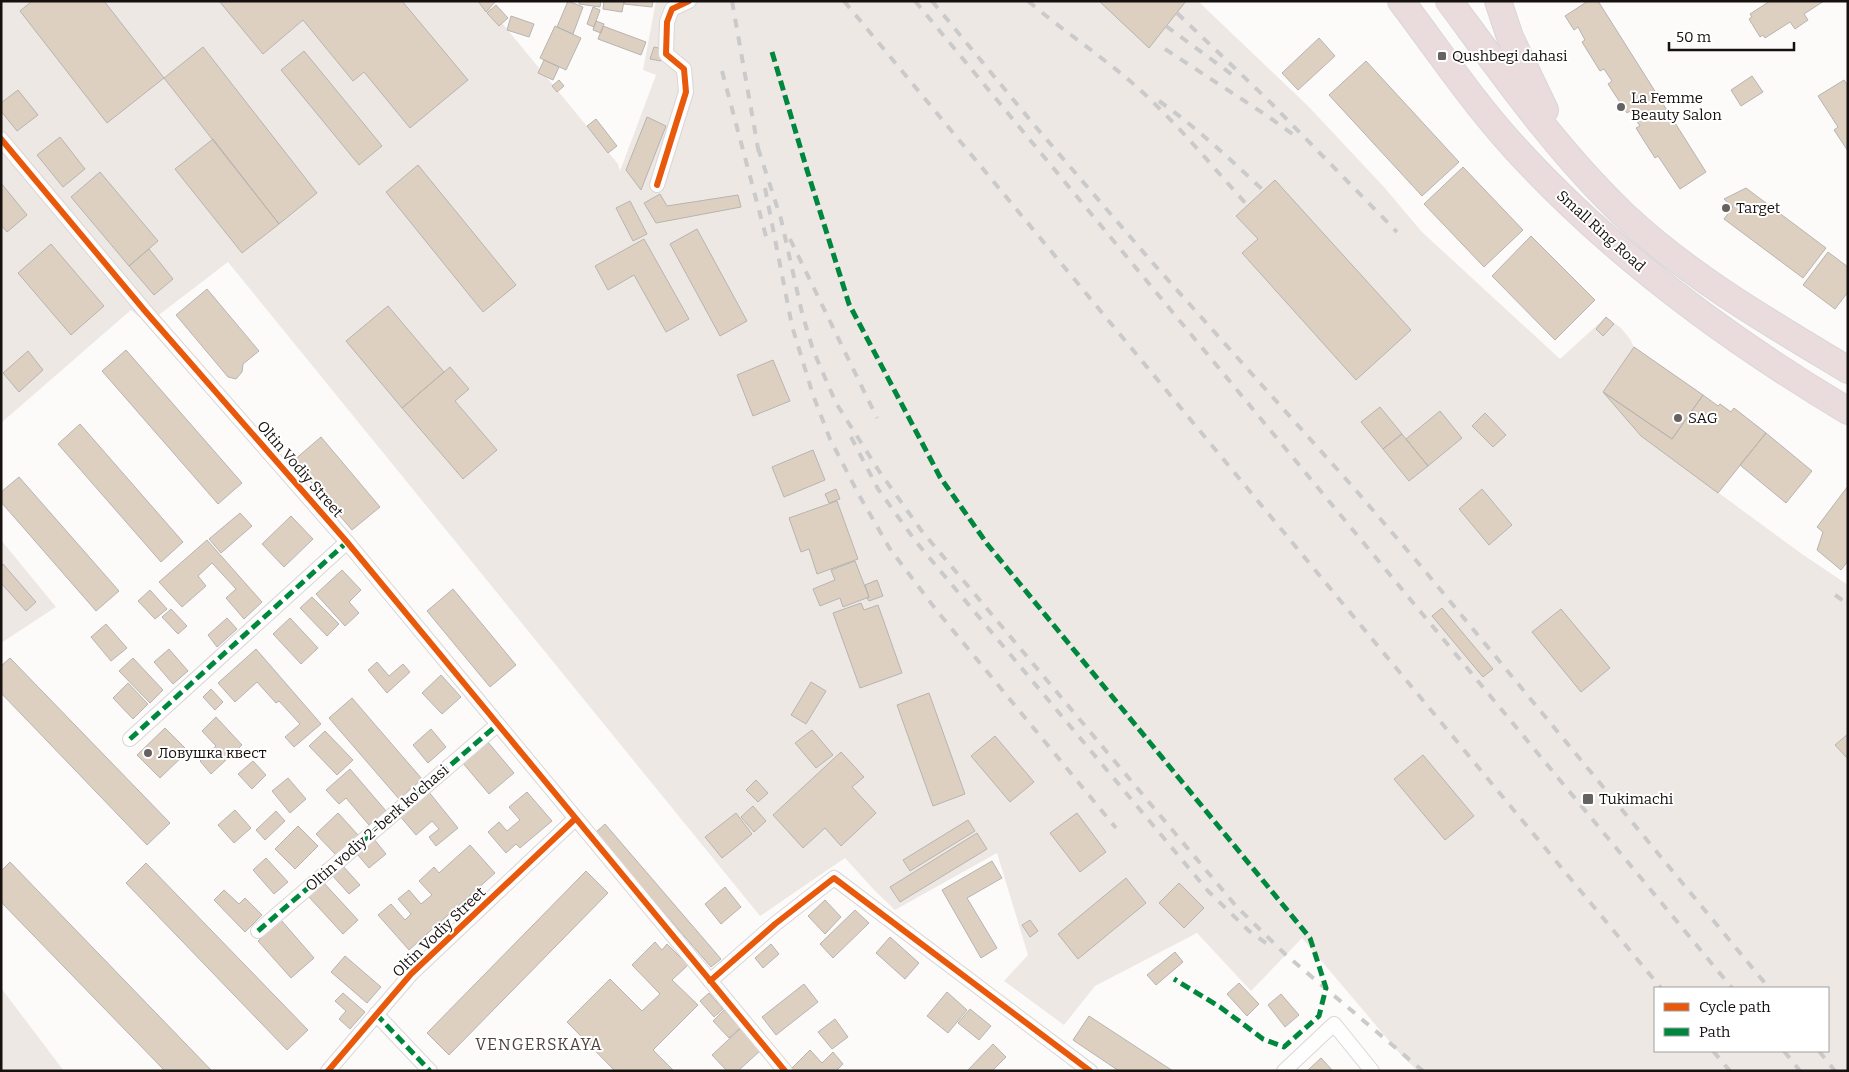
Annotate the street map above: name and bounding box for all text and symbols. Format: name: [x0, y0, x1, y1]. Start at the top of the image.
scale bar: [1669, 20, 1794, 52]
text: 50 m: [1676, 28, 1712, 46]
place label: Qushbegi dahasi: [1452, 47, 1568, 65]
marker: Qushbegi dahasi: [1436, 50, 1448, 62]
place label: La Femme Beauty Salon: [1631, 89, 1722, 124]
marker: La Femme Beauty Salon: [1615, 101, 1627, 113]
street label: Small Ring Road: [1553, 187, 1649, 276]
place label: Target: [1736, 199, 1781, 217]
marker: Target: [1720, 202, 1732, 214]
place label: SAG: [1688, 409, 1718, 427]
marker: SAG: [1672, 412, 1684, 424]
street label: Oltin Vodiy Street: [253, 417, 347, 521]
place label: Ловушка квест: [158, 744, 267, 762]
marker: Ловушка квест: [142, 747, 154, 759]
street label: Oltin vodiy 2-berk ko'chasi: [302, 761, 453, 895]
place label: Tukimachi: [1599, 790, 1674, 808]
marker: Tukimachi: [1581, 792, 1595, 806]
street label: Oltin Vodiy Street: [389, 883, 490, 981]
legend: [1654, 987, 1829, 1052]
text: Cycle path: [1699, 998, 1771, 1016]
text: Path: [1699, 1023, 1731, 1041]
district label: VENGERSKAYA: [475, 1035, 603, 1054]

